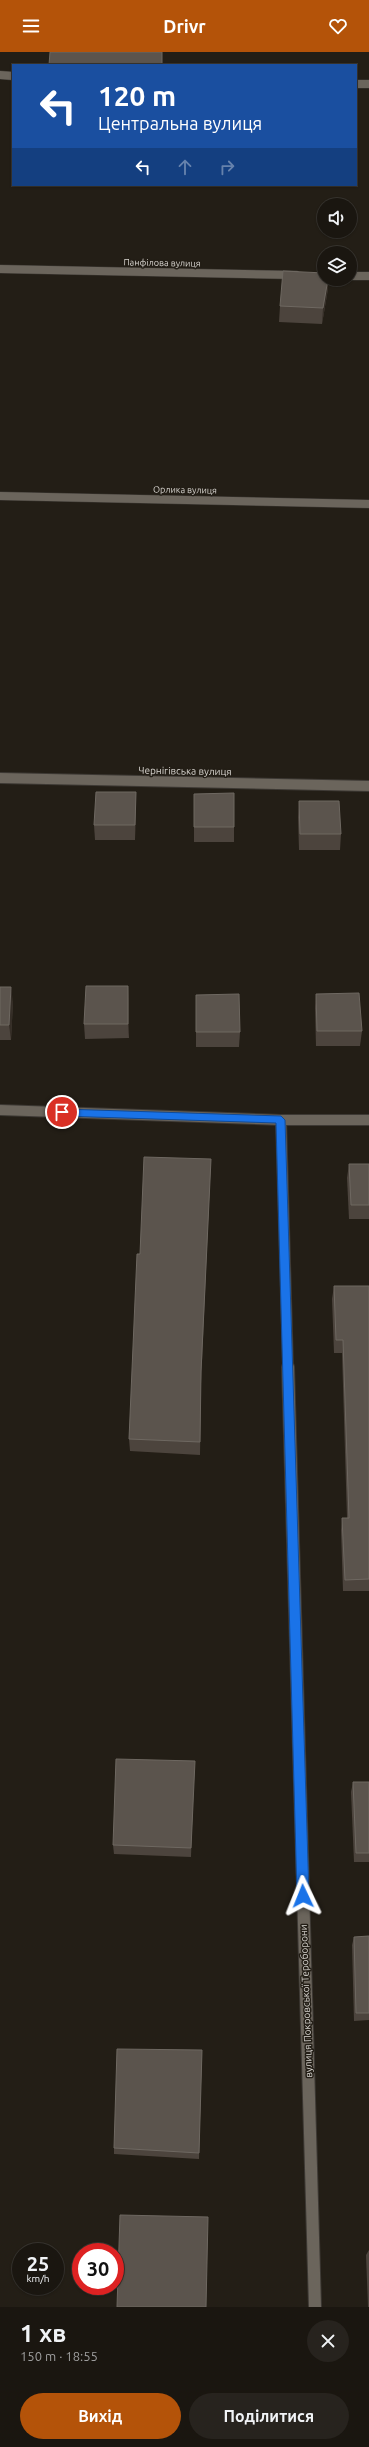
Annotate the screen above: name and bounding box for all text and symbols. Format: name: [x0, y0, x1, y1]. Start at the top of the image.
icon: menu: [20, 15, 42, 37]
icon: heart: [327, 15, 349, 37]
text: Drivr: [163, 16, 206, 36]
icon: left: [32, 80, 84, 132]
text: 120 m: [98, 80, 176, 111]
text: Центральна вулиця: [98, 113, 262, 133]
icon: left: [132, 156, 154, 178]
icon: ahead: [174, 156, 196, 178]
icon: right: [216, 156, 238, 178]
map controls: [317, 198, 357, 286]
button: sound: [317, 198, 357, 238]
button: layers: [317, 246, 357, 286]
street label: Панфілова вулиця: [123, 257, 201, 269]
street label: Орлика вулиця: [153, 484, 217, 496]
street label: Чернігівська вулиця: [138, 765, 232, 777]
pin: [45, 1095, 79, 1129]
icon: arrive: [51, 1101, 73, 1123]
position arrow: [282, 1875, 324, 1917]
street label: вулиця Покровської Тероборони: [298, 1924, 314, 2078]
speed limit sign: 30: [72, 2243, 124, 2295]
text: 25: [27, 2252, 49, 2275]
text: km/h: [26, 2273, 50, 2284]
text: 1 хв: [20, 2320, 66, 2347]
button: close: [307, 2320, 349, 2362]
text: 150 m · 18:55: [20, 2349, 98, 2363]
button: Вихід: [20, 2393, 181, 2439]
button: Поділитися: [189, 2393, 349, 2439]

